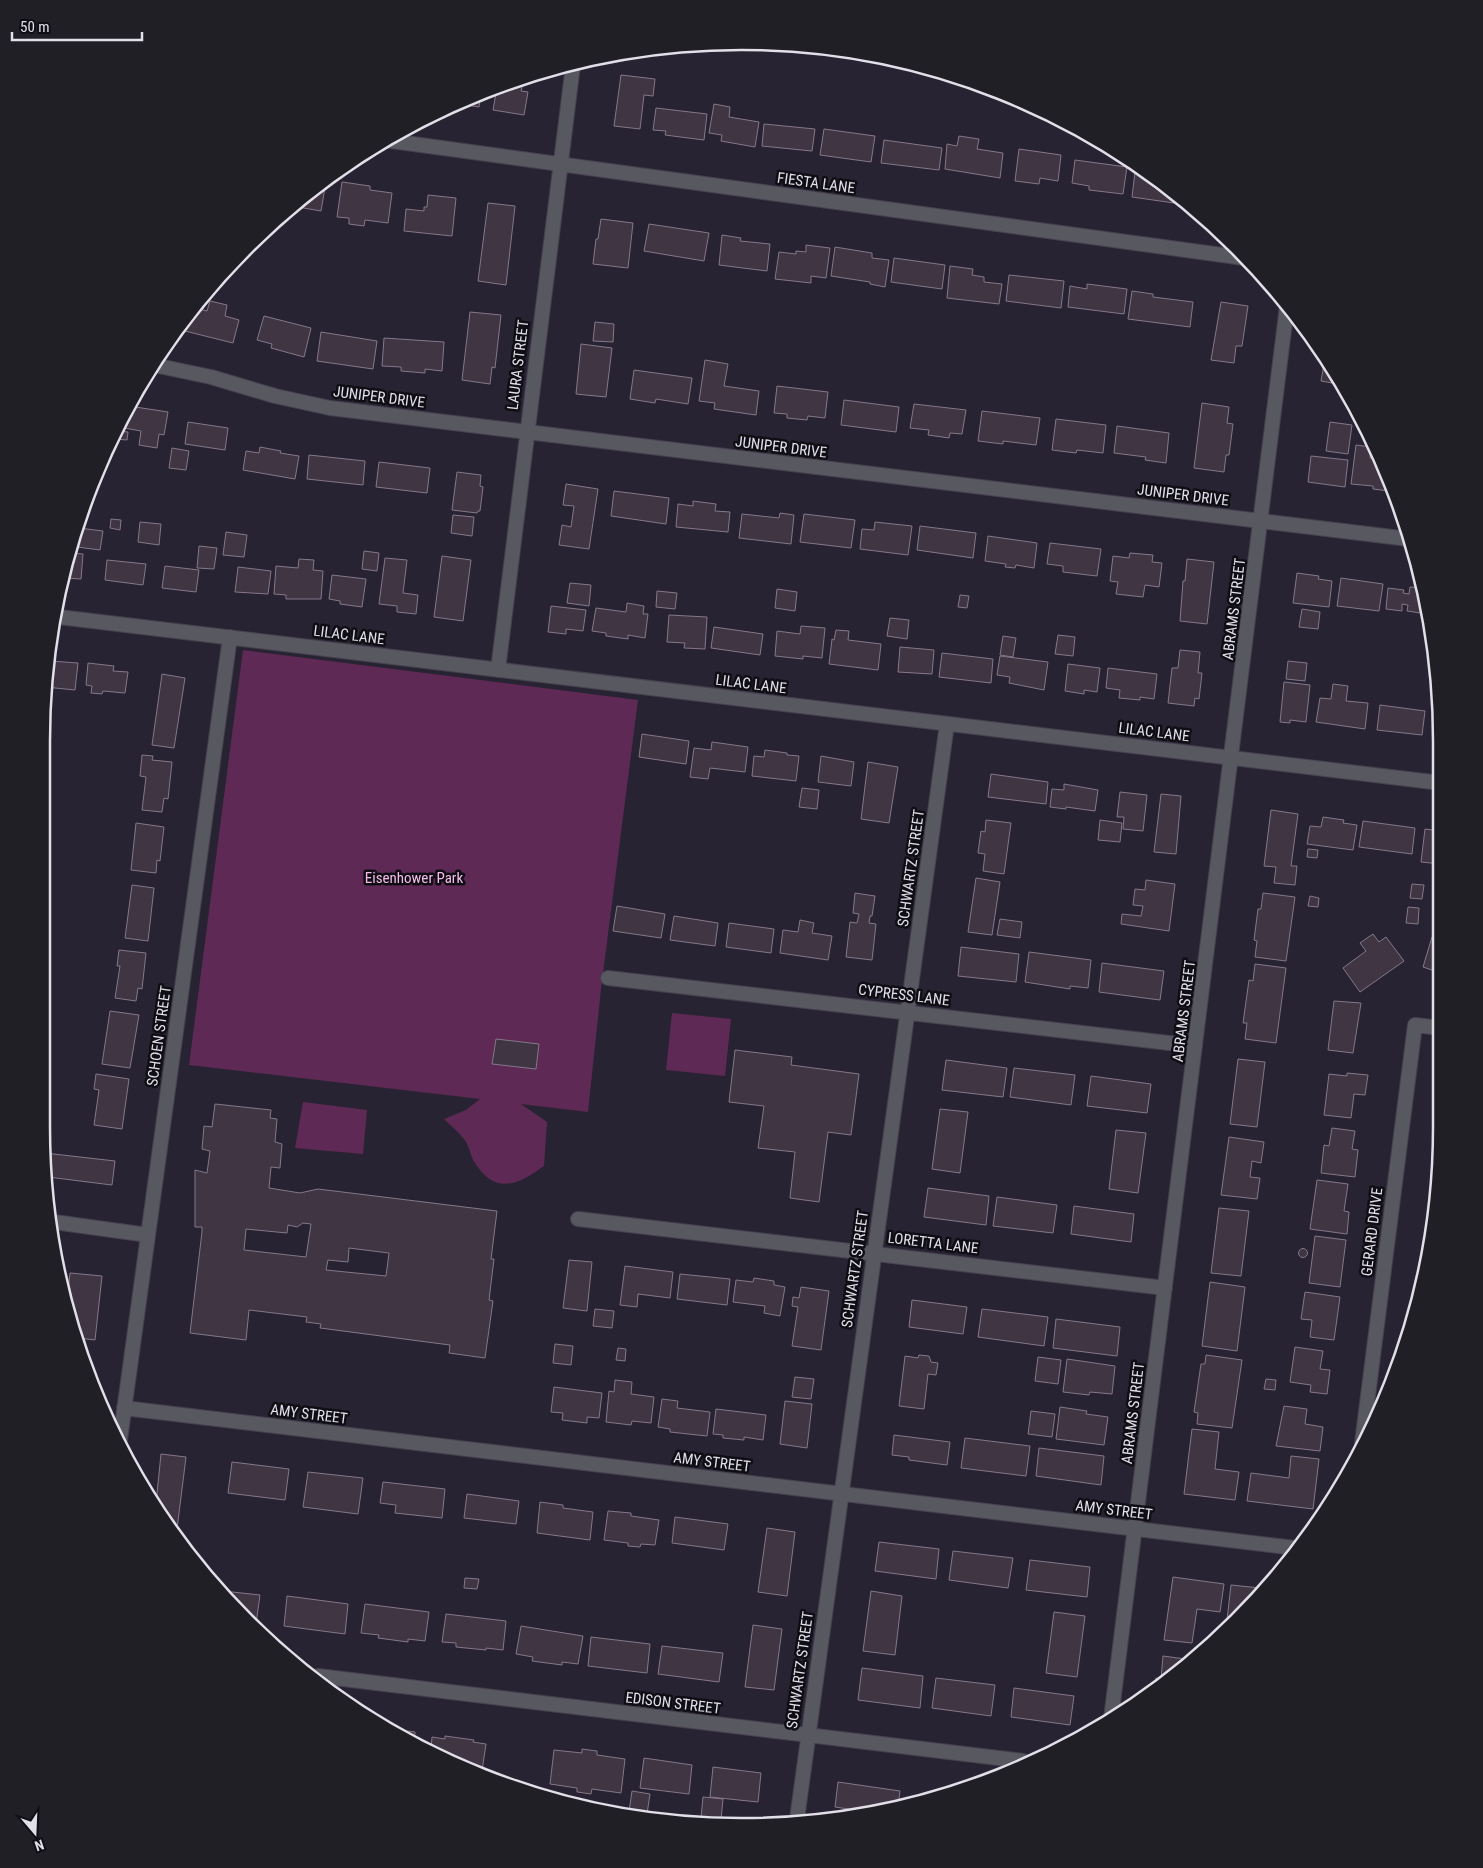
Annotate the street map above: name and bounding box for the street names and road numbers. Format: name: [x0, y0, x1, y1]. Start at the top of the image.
street label: FIESTA LANE: [776, 169, 856, 197]
street label: LAURA STREET: [504, 319, 532, 411]
street label: JUNIPER DRIVE: [332, 382, 426, 412]
street label: JUNIPER DRIVE: [734, 432, 828, 462]
street label: JUNIPER DRIVE: [1136, 480, 1230, 510]
street label: ABRAMS STREET: [1219, 557, 1249, 661]
street label: LILAC LANE: [312, 622, 386, 648]
street label: LILAC LANE: [714, 671, 788, 697]
street label: LILAC LANE: [1117, 719, 1191, 745]
street label: SCHWARTZ STREET: [894, 808, 928, 928]
street label: ABRAMS STREET: [1169, 959, 1199, 1063]
street label: CYPRESS LANE: [857, 980, 951, 1010]
street label: SCHOEN STREET: [143, 984, 175, 1087]
street label: GERARD DRIVE: [1358, 1187, 1386, 1277]
street label: SCHWARTZ STREET: [838, 1209, 872, 1329]
street label: LORETTA LANE: [887, 1229, 979, 1257]
street label: ABRAMS STREET: [1118, 1361, 1148, 1465]
street label: AMY STREET: [269, 1400, 349, 1428]
street label: AMY STREET: [672, 1448, 752, 1476]
street label: AMY STREET: [1074, 1496, 1154, 1524]
street label: SCHWARTZ STREET: [783, 1610, 817, 1730]
street label: EDISON STREET: [624, 1688, 722, 1718]

